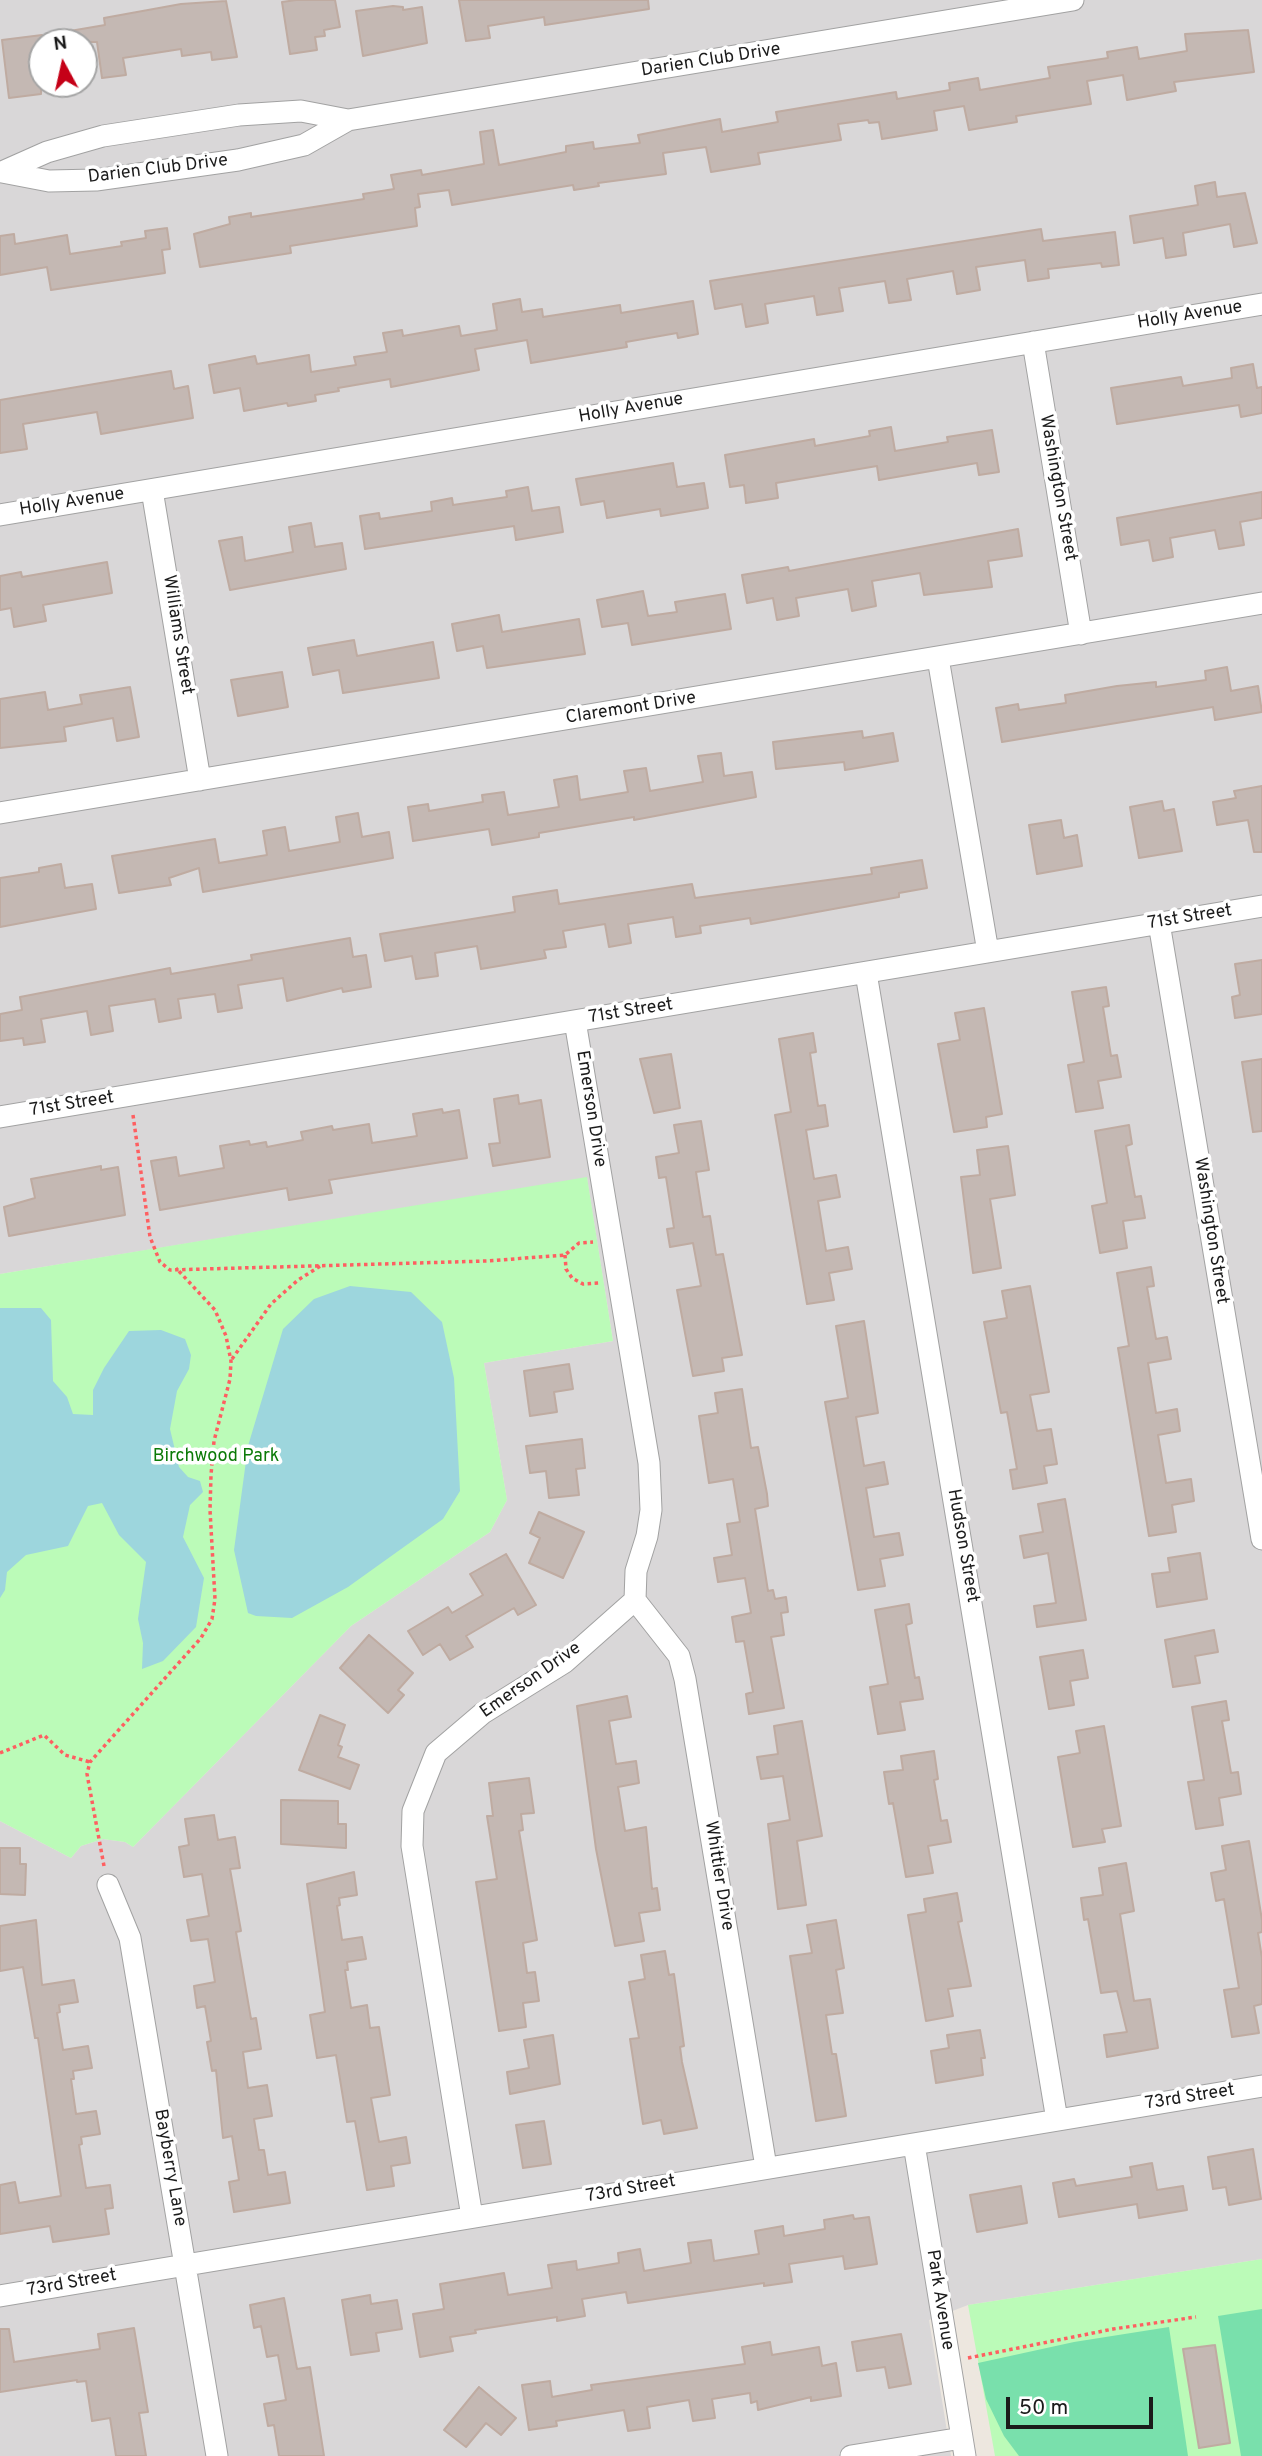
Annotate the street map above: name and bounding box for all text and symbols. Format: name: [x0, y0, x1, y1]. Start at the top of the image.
north arrow: [28, 28, 98, 98]
text: N: [52, 31, 69, 57]
street label: Darien Club Drive: [640, 39, 782, 83]
street label: Darien Club Drive: [87, 151, 229, 189]
street label: Holly Avenue: [1136, 297, 1244, 335]
street label: Holly Avenue: [577, 389, 685, 429]
street label: Washington Street: [1033, 413, 1081, 563]
street label: Holly Avenue: [18, 484, 126, 522]
street label: Williams Street: [157, 574, 197, 696]
street label: Claremont Drive: [564, 688, 698, 730]
street label: 71st Street: [1146, 901, 1234, 935]
street label: 71st Street: [587, 995, 675, 1029]
street label: Emerson Drive: [570, 1049, 610, 1169]
street label: 71st Street: [28, 1088, 116, 1122]
street label: Washington Street: [1188, 1156, 1232, 1306]
park label: Birchwood Park: [153, 1446, 279, 1468]
street label: Hudson Street: [941, 1488, 983, 1604]
street label: Emerson Drive: [476, 1638, 586, 1724]
street label: Whittier Drive: [699, 1819, 737, 1933]
street label: 73rd Street: [1144, 2080, 1236, 2116]
street label: Bayberry Lane: [148, 2108, 190, 2228]
street label: 73rd Street: [585, 2172, 677, 2208]
street label: Park Avenue: [920, 2248, 958, 2352]
street label: 73rd Street: [26, 2266, 118, 2302]
scale bar: [1010, 2382, 1157, 2426]
text: 50 m: [1019, 2395, 1068, 2422]

